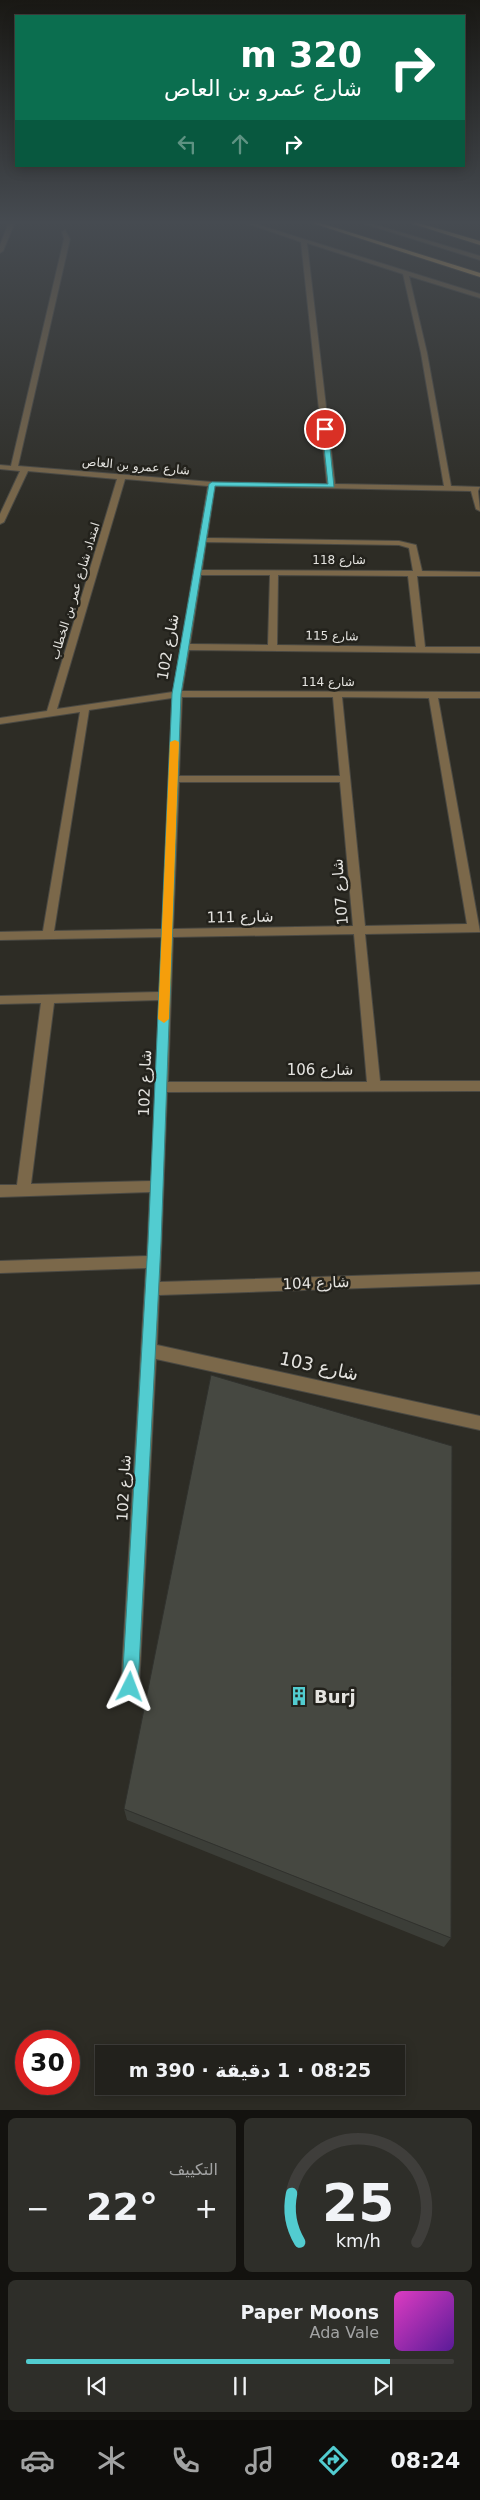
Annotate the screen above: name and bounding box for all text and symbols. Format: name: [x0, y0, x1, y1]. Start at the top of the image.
text: 320 m: [240, 35, 362, 75]
icon: right: [380, 35, 445, 100]
text: شارع عمرو بن العاص: [164, 76, 362, 101]
icon: left: [173, 130, 201, 158]
icon: ahead: [226, 130, 254, 158]
icon: right: [279, 130, 307, 158]
pin: [304, 408, 346, 450]
icon: arrive: [311, 415, 339, 443]
street label: شارع عمرو بن العاص: [81, 454, 190, 479]
street label: امتداد شارع عمر بن الخطاب: [47, 521, 104, 662]
street label: شارع 118: [312, 553, 366, 568]
street label: شارع 102: [153, 613, 183, 681]
street label: شارع 115: [305, 629, 359, 644]
street label: شارع 114: [301, 675, 355, 690]
street label: شارع 107: [328, 858, 352, 926]
street label: شارع 111: [206, 907, 274, 927]
street label: شارع 102: [135, 1049, 155, 1117]
street label: شارع 106: [287, 1061, 353, 1079]
street label: شارع 104: [282, 1273, 350, 1293]
street label: شارع 103: [277, 1347, 360, 1386]
street label: شارع 102: [113, 1454, 135, 1522]
position arrow: [103, 1660, 155, 1712]
building icon: Burj: [288, 1685, 310, 1707]
place label: Burj: [314, 1686, 356, 1707]
speed limit sign: 30: [15, 2030, 80, 2095]
text: 08:25 · 1 دقيقة · 390 m: [129, 2059, 371, 2081]
text: التكييف: [169, 2160, 218, 2179]
text: 25: [322, 2173, 394, 2233]
text: 22°: [86, 2185, 158, 2229]
text: −: [26, 2192, 49, 2225]
text: +: [195, 2192, 218, 2225]
text: km/h: [335, 2230, 381, 2251]
text: Paper Moons: [240, 2301, 379, 2323]
text: Ada Vale: [309, 2323, 379, 2342]
icon: previous: [83, 2372, 111, 2400]
icon: pause: [226, 2372, 254, 2400]
icon: next: [369, 2372, 397, 2400]
icon: car: [20, 2443, 55, 2478]
icon: climate: [94, 2443, 129, 2478]
icon: phone: [168, 2443, 203, 2478]
icon: music: [242, 2443, 277, 2478]
icon: directions: [316, 2443, 351, 2478]
text: 08:24: [390, 2448, 460, 2473]

